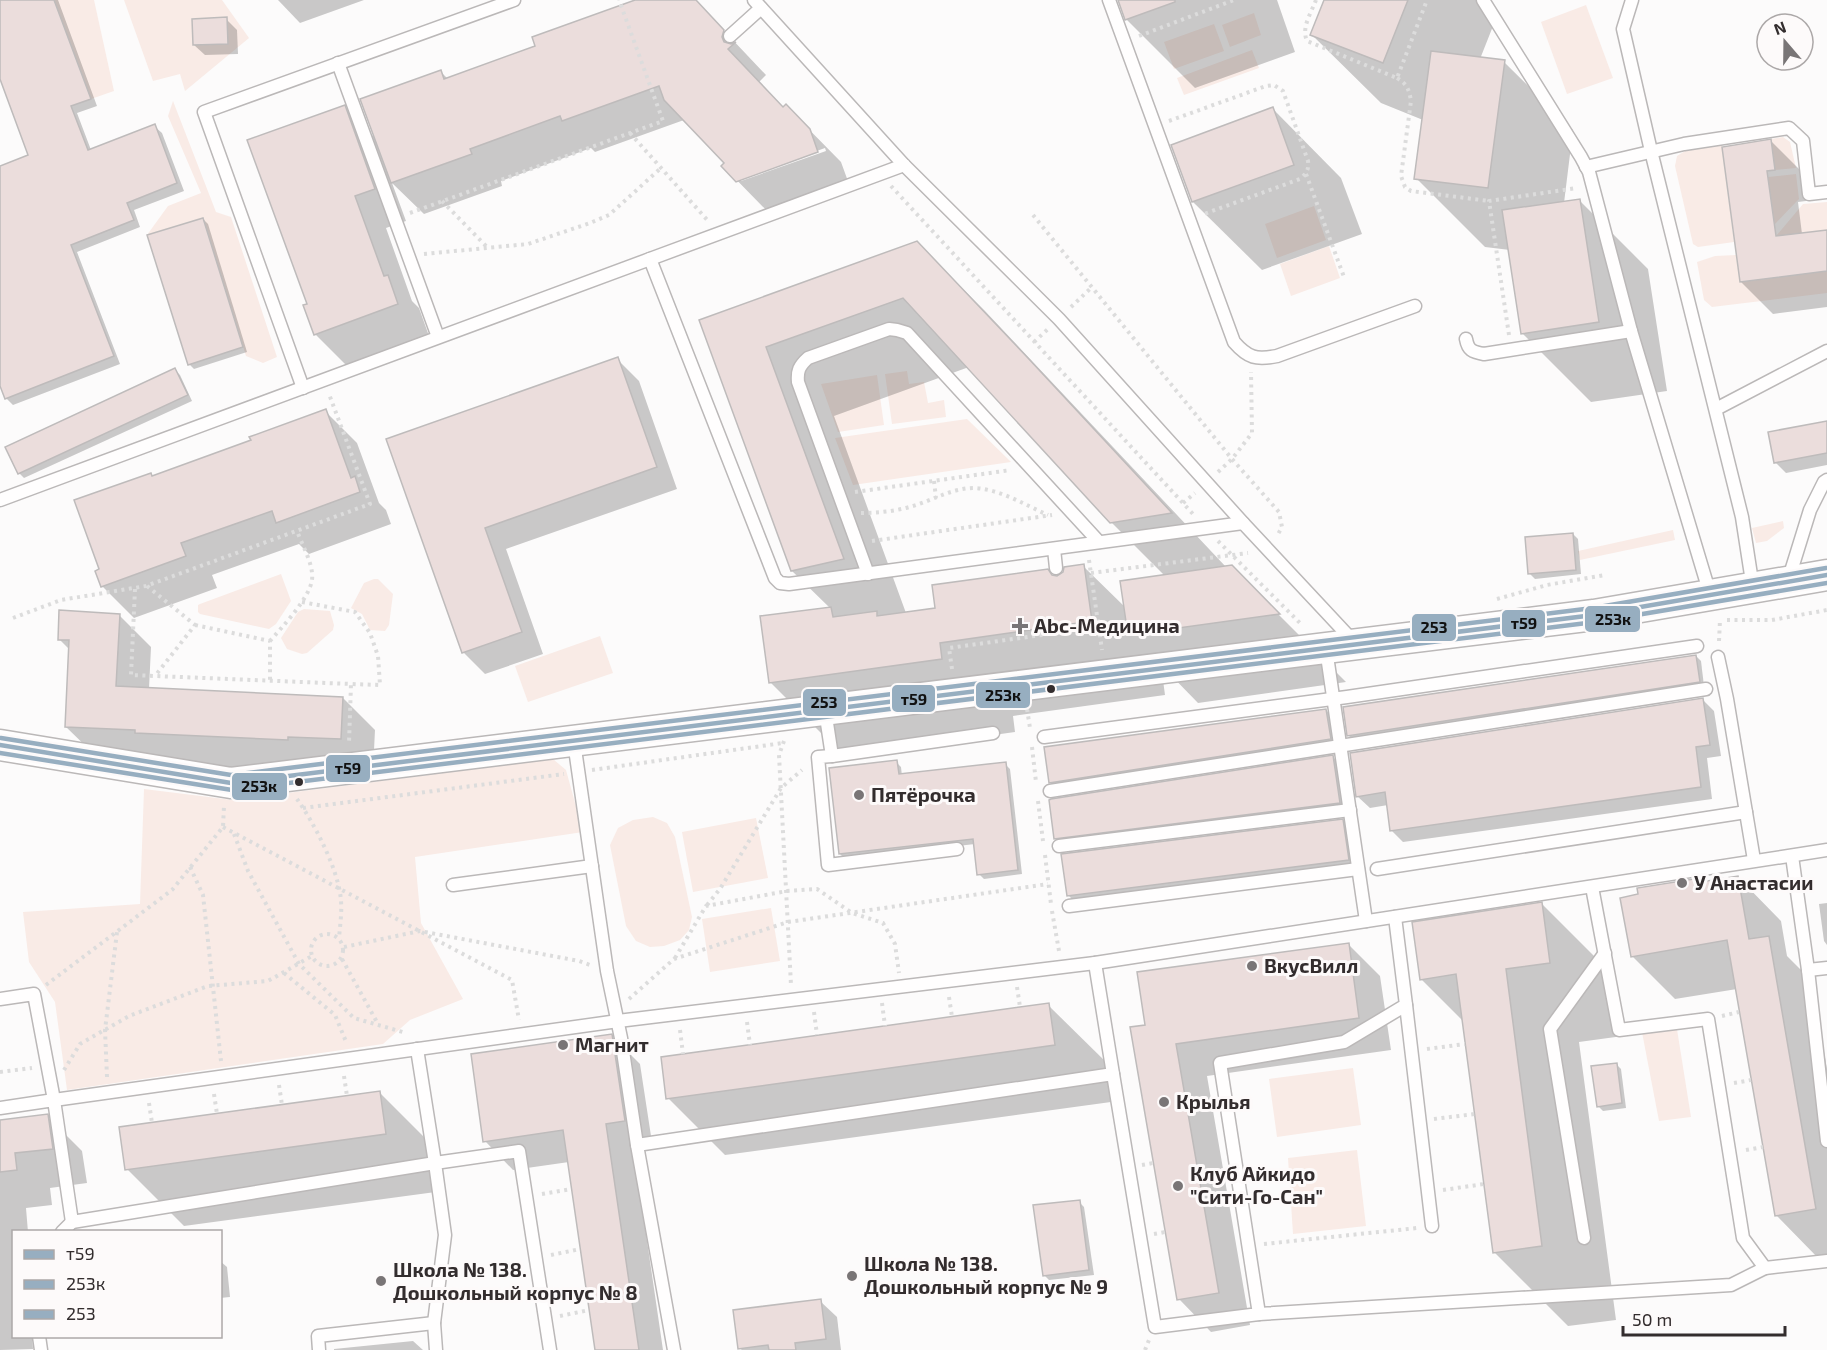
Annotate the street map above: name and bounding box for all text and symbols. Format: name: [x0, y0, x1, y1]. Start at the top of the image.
north arrow: [1755, 12, 1815, 72]
text: N: [1771, 17, 1788, 38]
line badge: 253к: [1584, 605, 1641, 633]
line badge: т59: [1501, 609, 1546, 638]
text: 253к: [1595, 609, 1631, 628]
place label: Abc-Медицина: [1034, 613, 1180, 637]
line badge: 253: [1411, 613, 1457, 642]
text: т59: [1511, 613, 1537, 632]
marker: Abc-Медицина: [1011, 617, 1029, 635]
text: 253: [1420, 617, 1448, 636]
line badge: 253к: [975, 681, 1031, 709]
unlabelled marker: [1045, 683, 1057, 695]
line badge: т59: [891, 684, 936, 713]
text: 253к: [985, 685, 1021, 704]
line badge: 253: [802, 688, 847, 717]
text: т59: [901, 689, 927, 708]
text: 253: [810, 692, 838, 711]
line badge: т59: [325, 754, 371, 783]
text: т59: [335, 758, 361, 777]
line badge: 253к: [231, 772, 288, 801]
text: 253к: [241, 776, 277, 795]
unlabelled marker: [293, 776, 305, 788]
place label: Пятёрочка: [871, 782, 976, 806]
marker: Пятёрочка: [852, 788, 866, 802]
place label: У Анастасии: [1694, 870, 1813, 894]
marker: У Анастасии: [1675, 876, 1689, 890]
place label: ВкусВилл: [1264, 953, 1358, 977]
marker: ВкусВилл: [1245, 959, 1259, 973]
place label: Магнит: [575, 1032, 649, 1056]
marker: Магнит: [556, 1038, 570, 1052]
place label: Крылья: [1176, 1089, 1250, 1113]
marker: Крылья: [1157, 1095, 1171, 1109]
place label: Клуб Айкидо "Сити-Го-Сан": [1190, 1161, 1323, 1208]
marker: Клуб Айкидо "Сити-Го-Сан": [1171, 1179, 1185, 1193]
legend: [12, 1230, 222, 1338]
text: т59: [66, 1242, 95, 1264]
place label: Школа № 138. Дошкольный корпус № 9: [864, 1251, 1108, 1298]
place label: Школа № 138. Дошкольный корпус № 8: [393, 1257, 638, 1304]
marker: Школа № 138. Дошкольный корпус № 9: [845, 1269, 859, 1283]
text: 253к: [66, 1272, 106, 1294]
marker: Школа № 138. Дошкольный корпус № 8: [374, 1274, 388, 1288]
scale bar: [1623, 1299, 1785, 1337]
text: 253: [66, 1302, 96, 1324]
text: 50 m: [1632, 1308, 1672, 1330]

